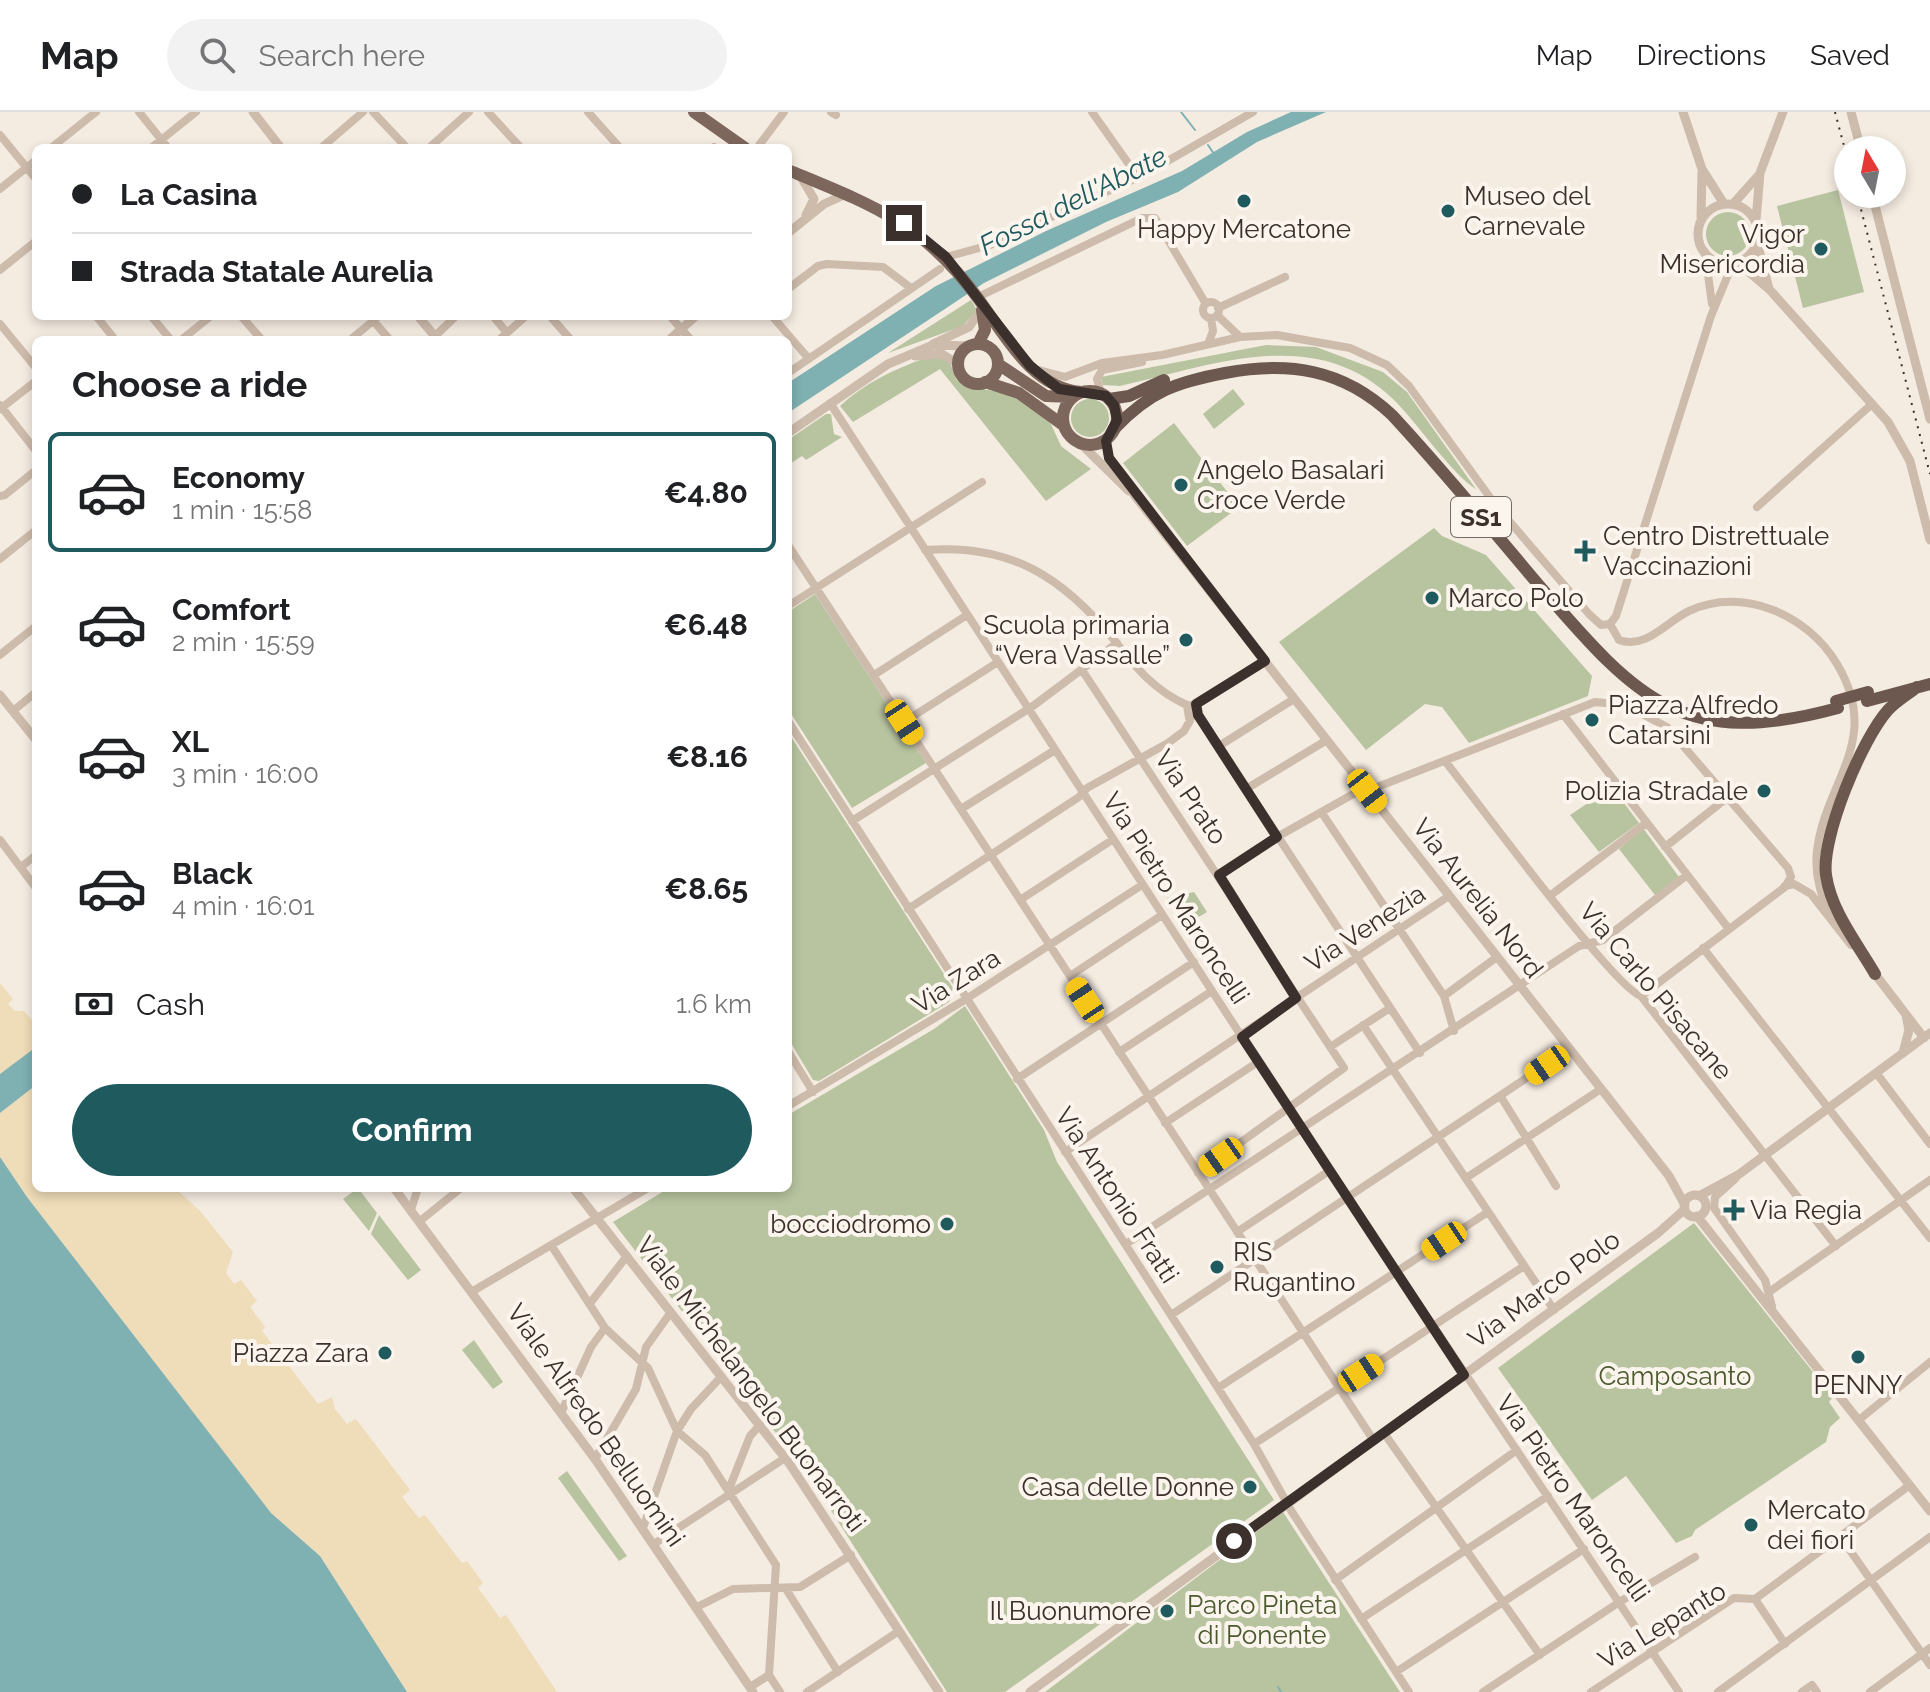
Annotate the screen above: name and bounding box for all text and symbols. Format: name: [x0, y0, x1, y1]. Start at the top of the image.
search box: [167, 19, 727, 91]
text: Map: [40, 33, 119, 78]
icon: search: [195, 33, 239, 77]
text: Search here: [259, 38, 425, 73]
text: Map: [1536, 39, 1593, 72]
text: Directions: [1637, 39, 1766, 72]
text: Saved: [1810, 39, 1890, 72]
north arrow: [1834, 136, 1906, 208]
map controls: [1834, 136, 1906, 208]
water label: Fossa dell'Abate: [974, 140, 1172, 262]
text: La Casina: [120, 177, 258, 212]
place label: Museo del Carnevale: [1464, 181, 1592, 241]
marker: Happy Mercatone: [1235, 192, 1253, 210]
marker: Museo del Carnevale: [1439, 202, 1457, 220]
route end: [886, 205, 922, 241]
place label: Happy Mercatone: [1137, 214, 1351, 244]
place label: Vigor Misericordia: [1660, 219, 1805, 279]
marker: Vigor Misericordia: [1812, 240, 1830, 258]
text: Strada Statale Aurelia: [120, 254, 433, 289]
text: Choose a ride: [72, 363, 307, 405]
place label: Angelo Basalari Croce Verde: [1197, 455, 1385, 515]
icon: car: [76, 456, 148, 528]
text: Economy: [172, 460, 305, 495]
text: €4.80: [664, 475, 748, 510]
marker: Angelo Basalari Croce Verde: [1172, 476, 1190, 494]
text: 1 min · 15:58: [172, 495, 312, 525]
road number: SS1: [1451, 497, 1511, 537]
place label: Centro Distrettuale Vaccinazioni: [1603, 521, 1829, 581]
marker: Centro Distrettuale Vaccinazioni: [1574, 540, 1596, 562]
place label: Marco Polo: [1448, 583, 1584, 613]
icon: car: [76, 588, 148, 660]
marker: Marco Polo: [1423, 589, 1441, 607]
text: Comfort: [172, 592, 291, 627]
text: €6.48: [664, 607, 748, 642]
place label: Scuola primaria “Vera Vassalle”: [983, 610, 1170, 670]
text: 2 min · 15:59: [172, 627, 315, 657]
marker: Scuola primaria “Vera Vassalle”: [1177, 631, 1195, 649]
place label: Piazza Alfredo Catarsini: [1608, 690, 1778, 750]
car: [881, 695, 927, 749]
marker: Piazza Alfredo Catarsini: [1583, 711, 1601, 729]
icon: car: [76, 720, 148, 792]
text: XL: [172, 724, 209, 759]
text: €8.16: [666, 739, 748, 774]
street label: Via Prato: [1149, 744, 1233, 850]
text: 3 min · 16:00: [172, 759, 319, 789]
car: [1343, 765, 1391, 817]
place label: Polizia Stradale: [1564, 776, 1748, 806]
marker: Polizia Stradale: [1755, 782, 1773, 800]
street label: Via Pietro Maroncelli: [1096, 787, 1256, 1009]
street label: Via Aurelia Nord: [1407, 812, 1549, 984]
icon: car: [76, 852, 148, 924]
text: Black: [172, 856, 253, 891]
text: €8.65: [664, 871, 748, 906]
street label: Via Venezia: [1299, 878, 1431, 978]
text: 4 min · 16:01: [172, 891, 314, 921]
street label: Via Carlo Pisacane: [1573, 896, 1739, 1086]
street label: Via Zara: [907, 942, 1005, 1020]
car: [1062, 973, 1108, 1027]
icon: cash: [72, 982, 116, 1026]
text: Cash: [136, 987, 205, 1022]
text: 1.6 km: [676, 989, 752, 1019]
car: [1520, 1041, 1574, 1089]
button: Confirm: [72, 1084, 752, 1176]
street label: Via Antonio Fratti: [1049, 1102, 1185, 1288]
car: [1194, 1133, 1248, 1181]
place label: Via Regia: [1750, 1195, 1862, 1225]
marker: Via Regia: [1725, 1201, 1743, 1219]
place label: bocciodromo: [770, 1209, 931, 1239]
marker: bocciodromo: [938, 1215, 956, 1233]
car: [1417, 1218, 1471, 1264]
street label: Via Marco Polo: [1462, 1224, 1626, 1354]
street label: Viale Michelangelo Buonarroti: [630, 1231, 872, 1537]
place label: RIS Rugantino: [1233, 1237, 1356, 1297]
marker: RIS Rugantino: [1208, 1258, 1226, 1276]
street label: Viale Alfredo Belluomini: [501, 1298, 691, 1552]
place label: Piazza Zara: [233, 1338, 369, 1368]
marker: Piazza Zara: [376, 1344, 394, 1362]
marker: PENNY: [1849, 1348, 1867, 1366]
car: [1334, 1350, 1388, 1396]
park label: Camposanto: [1598, 1361, 1752, 1391]
place label: PENNY: [1813, 1370, 1903, 1400]
street label: Via Pietro Maroncelli: [1490, 1389, 1656, 1607]
place label: Casa delle Donne: [1022, 1472, 1234, 1502]
marker: Casa delle Donne: [1241, 1478, 1259, 1496]
place label: Mercato dei fiori: [1767, 1495, 1866, 1555]
marker: Mercato dei fiori: [1742, 1516, 1760, 1534]
route start: [1216, 1523, 1252, 1559]
street label: Via Lepanto: [1593, 1575, 1731, 1675]
park label: Parco Pineta di Ponente: [1187, 1590, 1337, 1650]
place label: Il Buonumore: [989, 1596, 1151, 1626]
marker: Il Buonumore: [1158, 1602, 1176, 1620]

